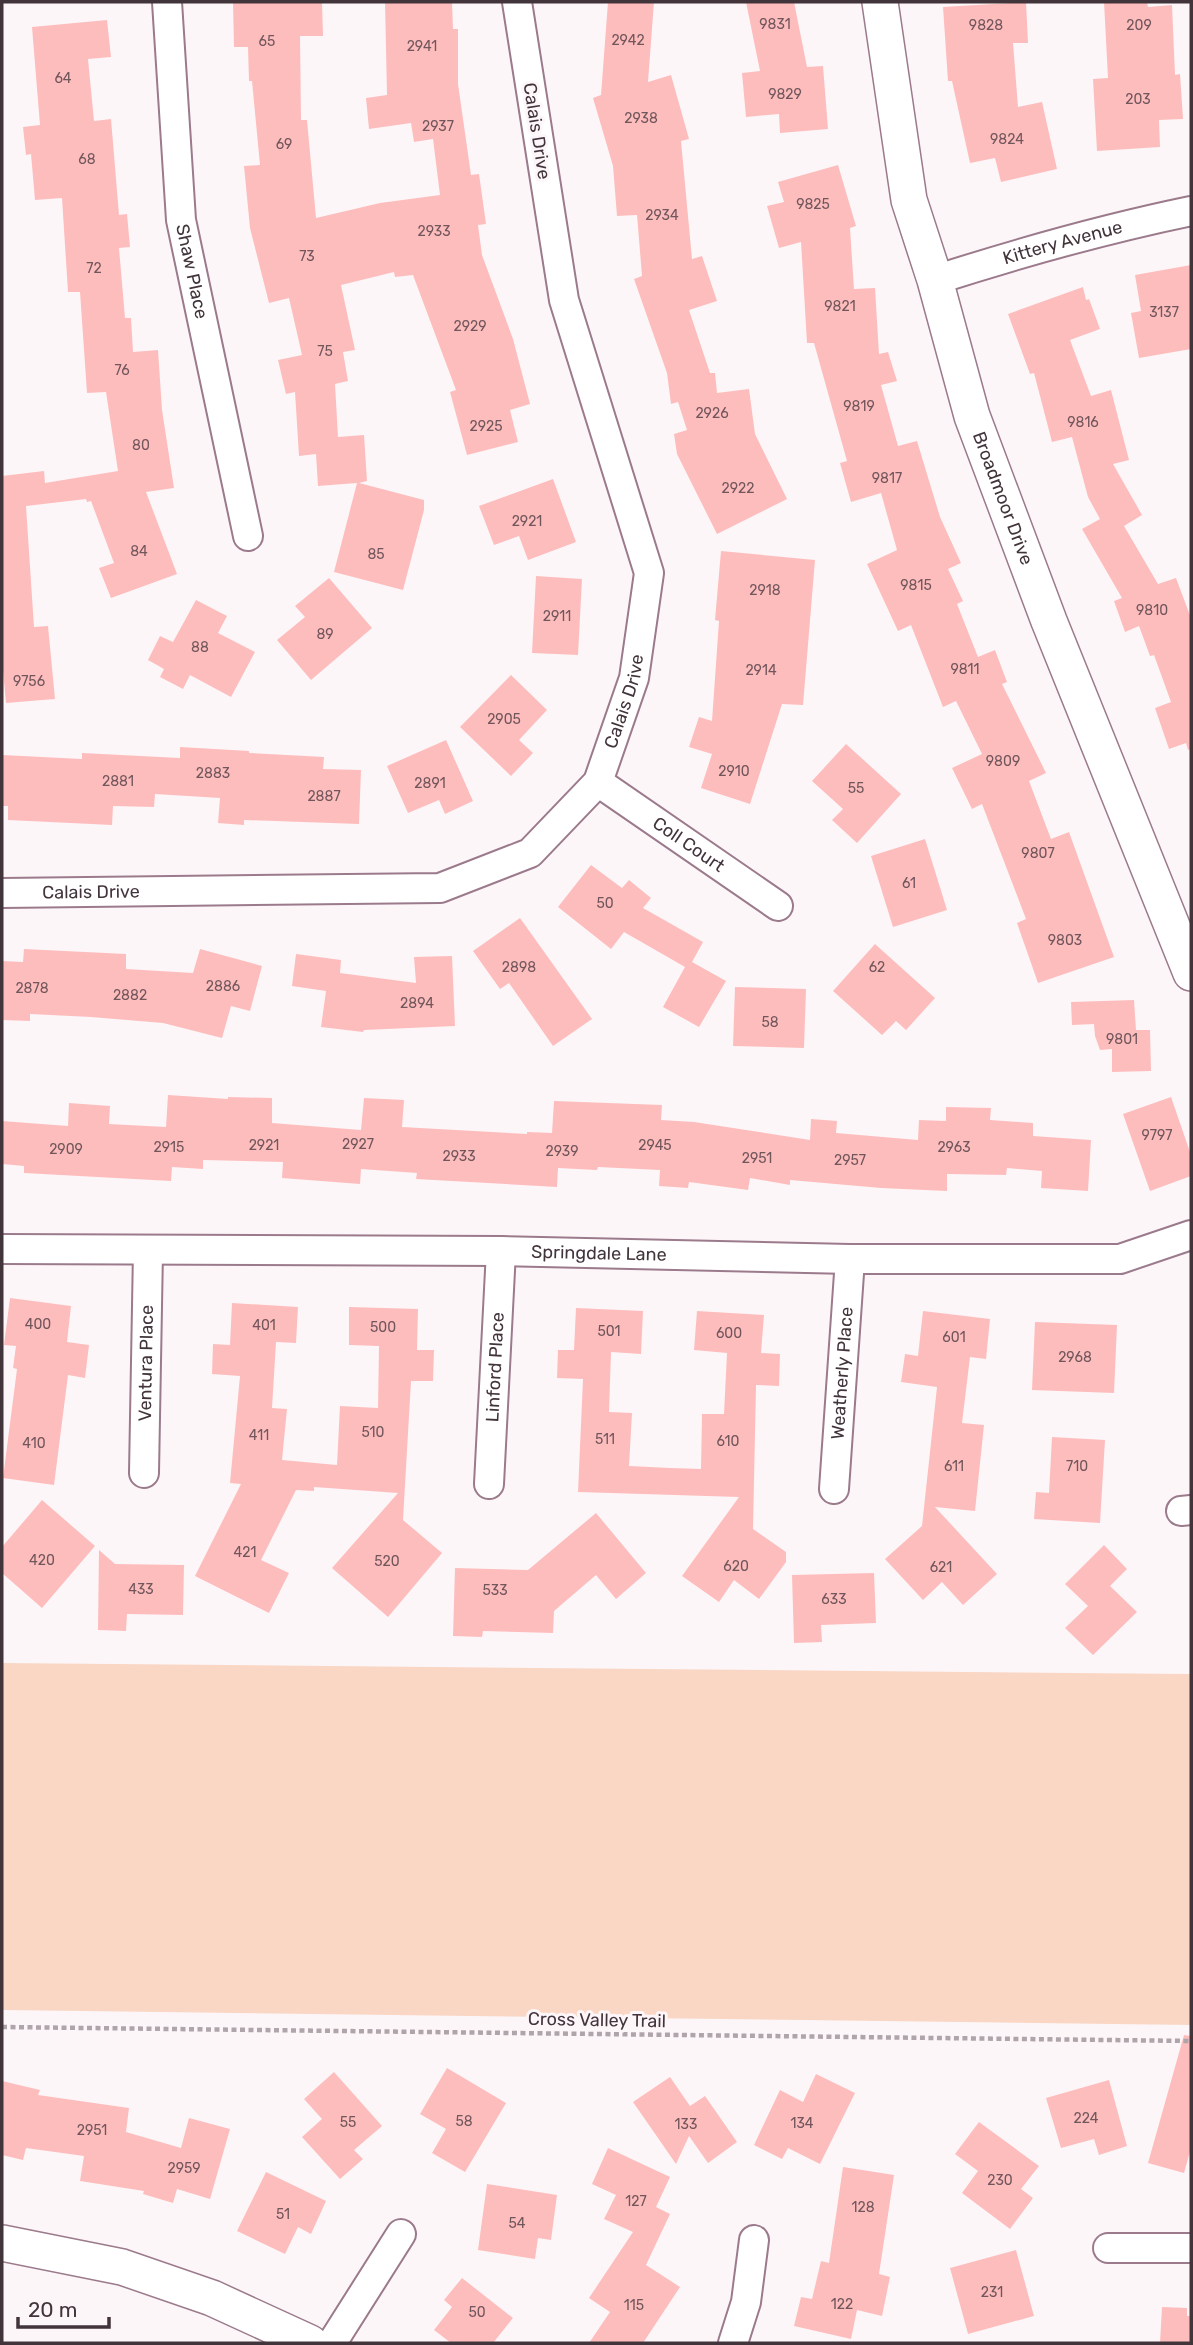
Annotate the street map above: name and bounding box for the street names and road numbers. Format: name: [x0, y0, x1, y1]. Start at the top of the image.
street label: Calais Drive: [519, 81, 555, 181]
street label: Kittery Avenue: [1000, 216, 1124, 269]
street label: Shaw Place: [171, 222, 213, 321]
street label: Broadmoor Drive: [968, 429, 1038, 568]
street label: Calais Drive: [599, 653, 648, 751]
street label: Coll Court: [648, 812, 729, 877]
street label: Calais Drive: [42, 880, 140, 904]
street label: Springdale Lane: [531, 1241, 667, 1266]
street label: Ventura Place: [134, 1305, 158, 1422]
street label: Weatherly Place: [826, 1306, 858, 1440]
street label: Linford Place: [481, 1312, 509, 1423]
street label: Cross Valley Trail: [528, 2008, 666, 2032]

